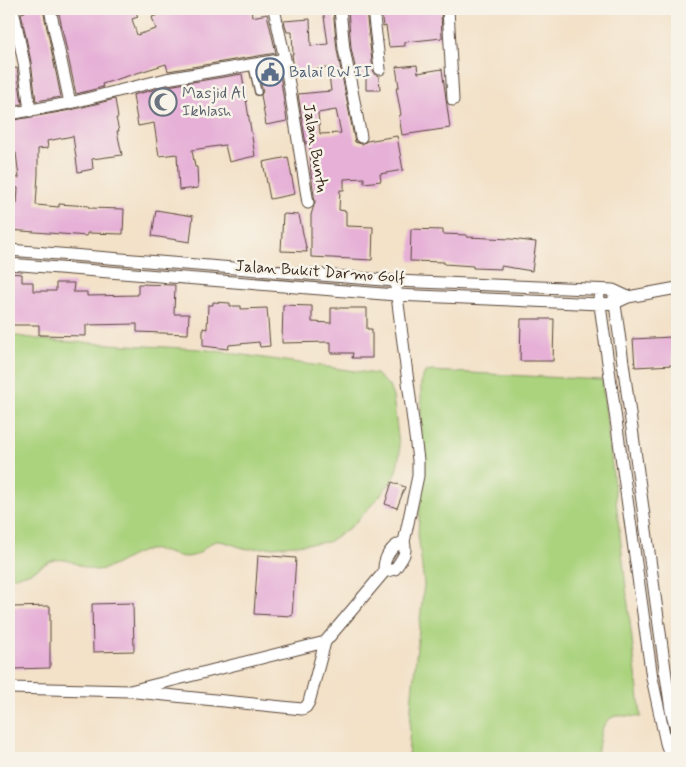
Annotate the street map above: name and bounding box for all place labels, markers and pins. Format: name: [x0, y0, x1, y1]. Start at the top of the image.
public building icon: Balai RW II: [255, 57, 285, 87]
place label: Balai RW II: [289, 62, 372, 83]
place label: Masjid Al Ikhlash: [182, 83, 246, 122]
mosque icon: Masjid Al Ikhlash: [148, 87, 178, 117]

